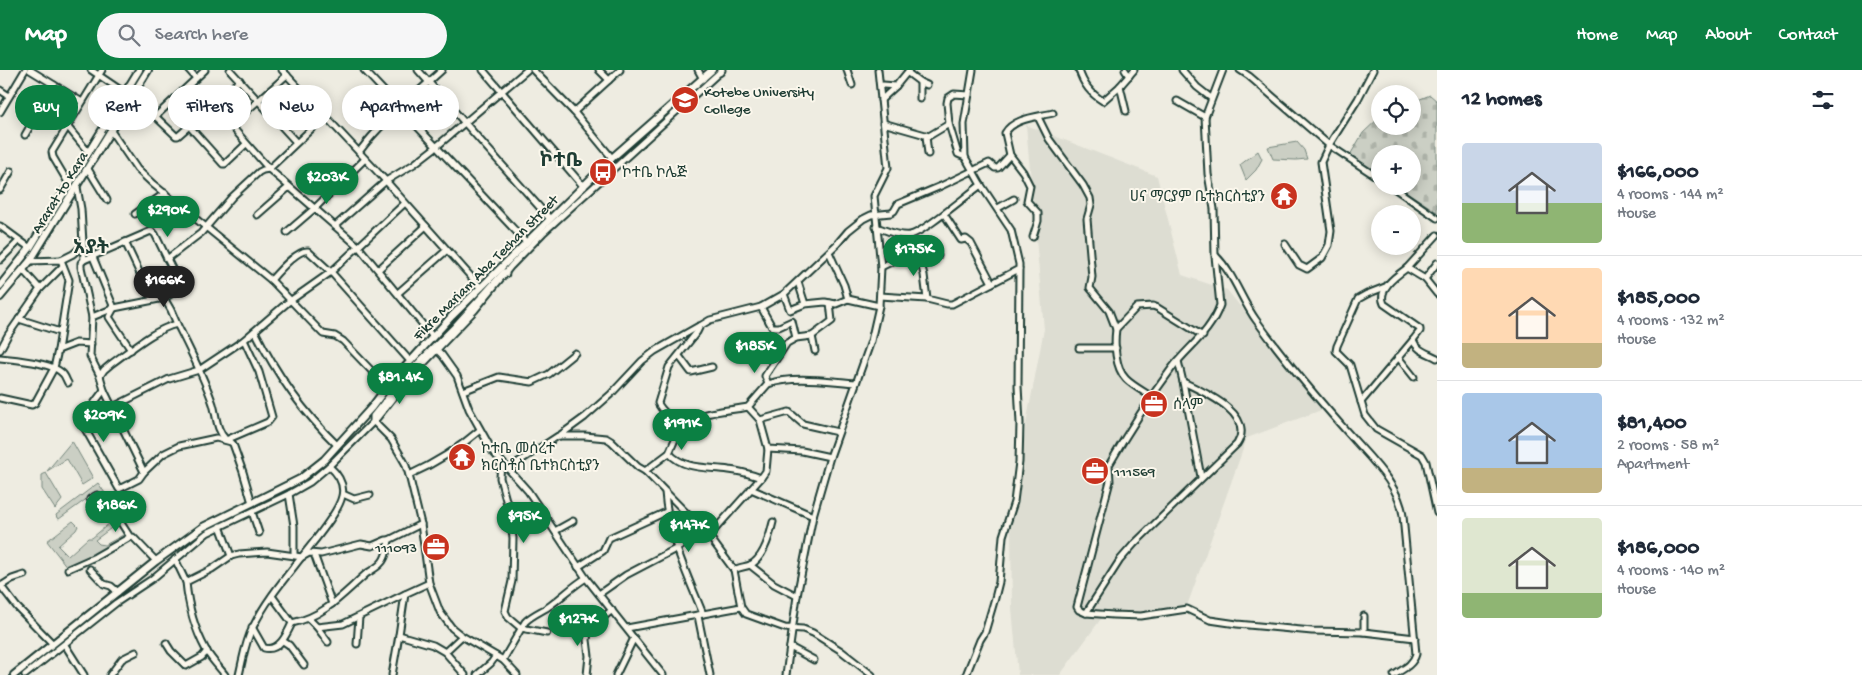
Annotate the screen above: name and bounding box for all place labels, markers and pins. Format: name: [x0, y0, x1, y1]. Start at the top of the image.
place label: Kotebe University College: [704, 84, 815, 119]
school or university icon: Kotebe University College: [670, 85, 700, 115]
bus stop icon: ኮተቤ ኮሌጅ: [588, 157, 618, 187]
pin: $203K: [292, 162, 362, 205]
place label: ኮተቤ ኮሌጅ: [622, 165, 688, 183]
temple icon: ሀና ማርያም ቤተክርስቲያን: [1269, 181, 1299, 211]
place label: ሀና ማርያም ቤተክርስቲያን: [1130, 189, 1265, 207]
pin: $290K: [133, 196, 203, 238]
pin: $175K: [879, 234, 949, 277]
pin: $166K: [129, 266, 199, 308]
pin: $185K: [720, 332, 790, 374]
pin: $81.4K: [359, 362, 441, 405]
office icon: ሰላም: [1139, 389, 1169, 419]
place label: ሰላም: [1173, 397, 1203, 415]
pin: $209K: [69, 400, 139, 443]
pin: $191K: [647, 408, 717, 451]
place label: ኮተቤ መሰረተ ክርስቶስ ቤተክርስቲያን: [481, 441, 600, 476]
temple icon: ኮተቤ መሰረተ ክርስቶስ ቤተክርስቲያን: [447, 442, 477, 472]
office icon: 111569: [1080, 456, 1110, 486]
place label: 111569: [1113, 464, 1156, 482]
pin: $186K: [81, 490, 151, 533]
pin: $95K: [494, 502, 554, 544]
pin: $147K: [654, 510, 724, 553]
office icon: 111093: [421, 532, 451, 562]
place label: 111093: [374, 540, 417, 558]
pin: $127K: [543, 604, 613, 647]

